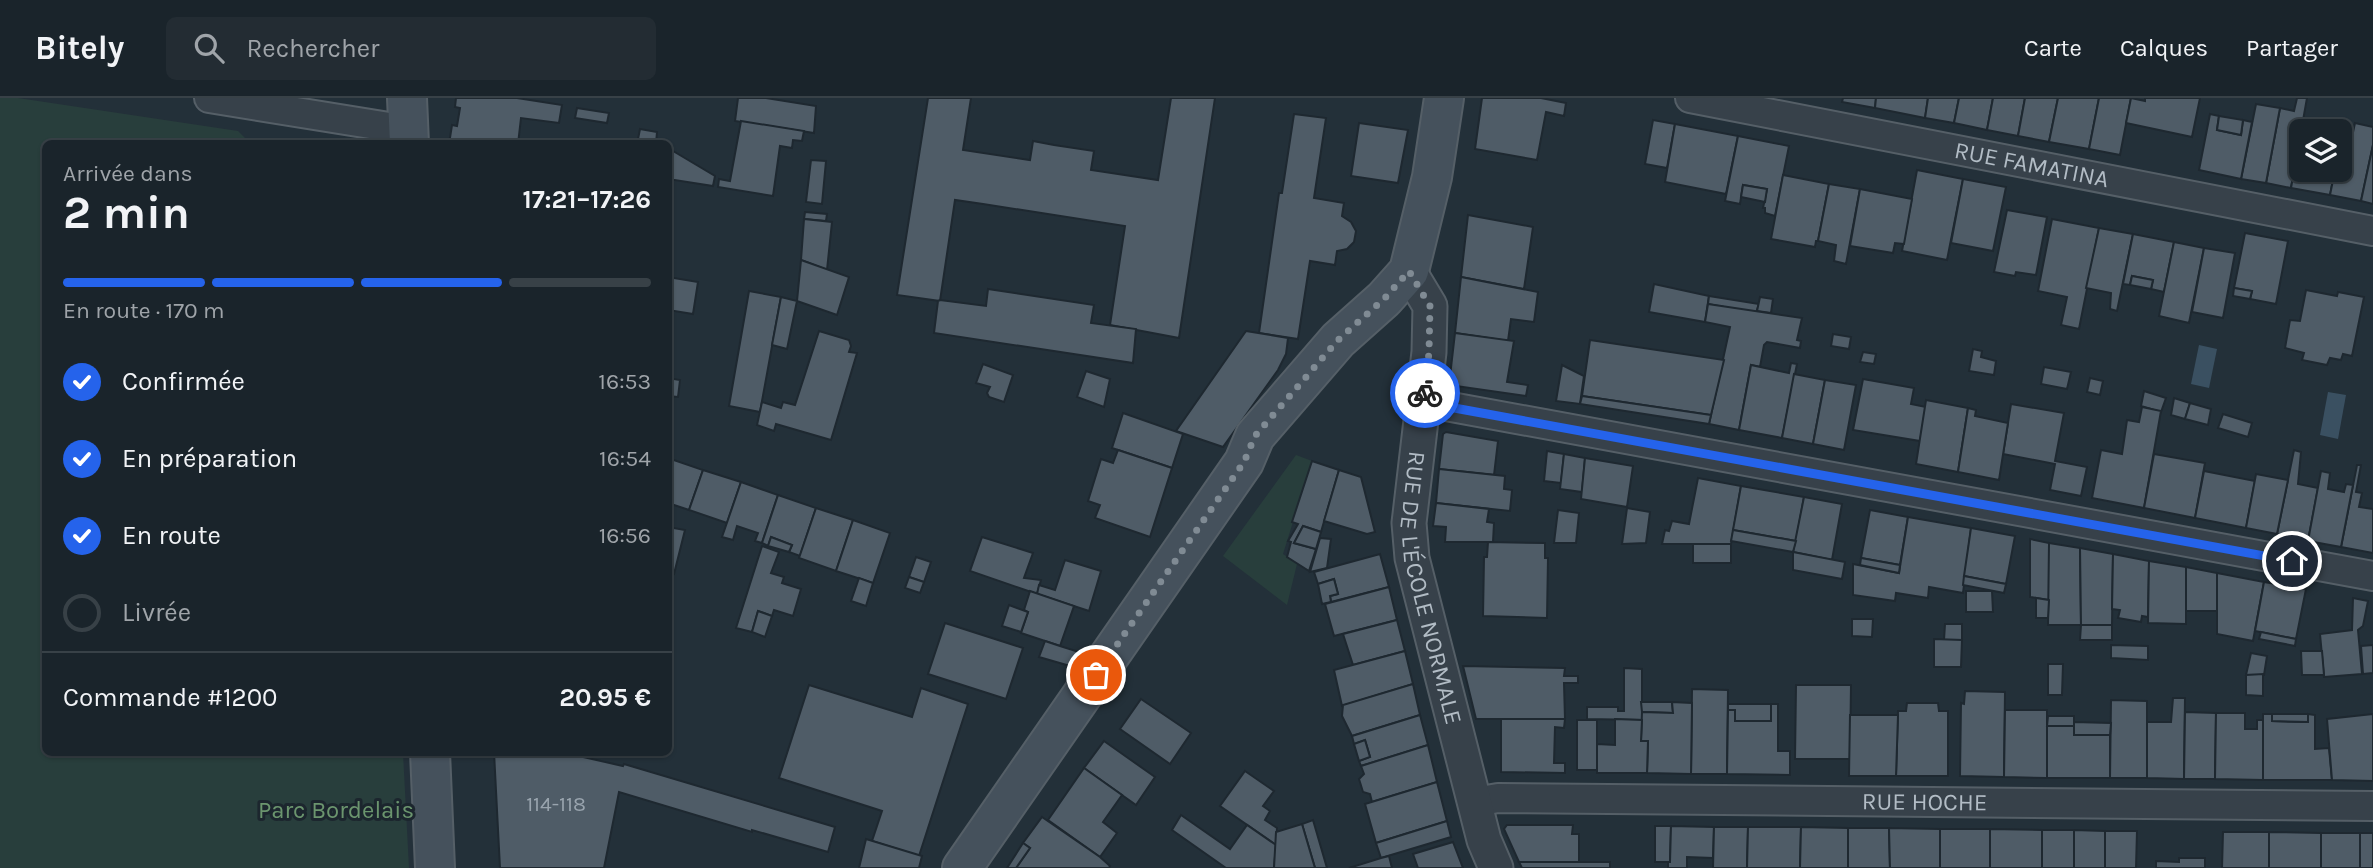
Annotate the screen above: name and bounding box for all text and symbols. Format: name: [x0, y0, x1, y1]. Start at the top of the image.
search box: [166, 17, 656, 80]
text: Bitely: [35, 29, 124, 67]
icon: search: [190, 29, 228, 67]
text: Rechercher: [246, 33, 379, 64]
text: Carte: [2024, 34, 2082, 62]
text: Calques: [2120, 34, 2208, 62]
text: Partager: [2246, 34, 2338, 62]
map controls: [2289, 119, 2352, 182]
button: layers: [2289, 119, 2352, 182]
street label: RUE FAMATINA: [1952, 136, 2111, 193]
text: Arrivée dans: [63, 160, 193, 187]
text: 17:21–17:26: [522, 184, 651, 215]
text: 2 min: [63, 186, 190, 240]
text: En route · 170 m: [63, 297, 225, 324]
courier: [1390, 358, 1460, 428]
icon: check: [63, 363, 101, 401]
text: Confirmée: [122, 366, 245, 397]
text: 16:53: [598, 368, 651, 395]
icon: bike: [1406, 374, 1444, 412]
icon: check: [63, 440, 101, 478]
text: En préparation: [122, 443, 297, 474]
text: 16:54: [599, 445, 651, 472]
street label: RUE DE L'ÉCOLE NORMALE: [1394, 449, 1468, 727]
icon: check: [63, 517, 101, 555]
text: En route: [122, 520, 221, 551]
text: 16:56: [599, 522, 651, 549]
pin: [2262, 531, 2322, 591]
icon: home: [2273, 542, 2311, 580]
text: Livrée: [122, 597, 191, 628]
pin: [1066, 645, 1126, 705]
icon: bag: [1077, 656, 1115, 694]
text: Commande #1200: [63, 682, 278, 713]
text: 20.95 €: [559, 682, 651, 713]
street label: RUE HOCHE: [1862, 787, 1987, 816]
house number: 114-118: [526, 792, 586, 816]
park label: Parc Bordelais: [258, 796, 414, 824]

